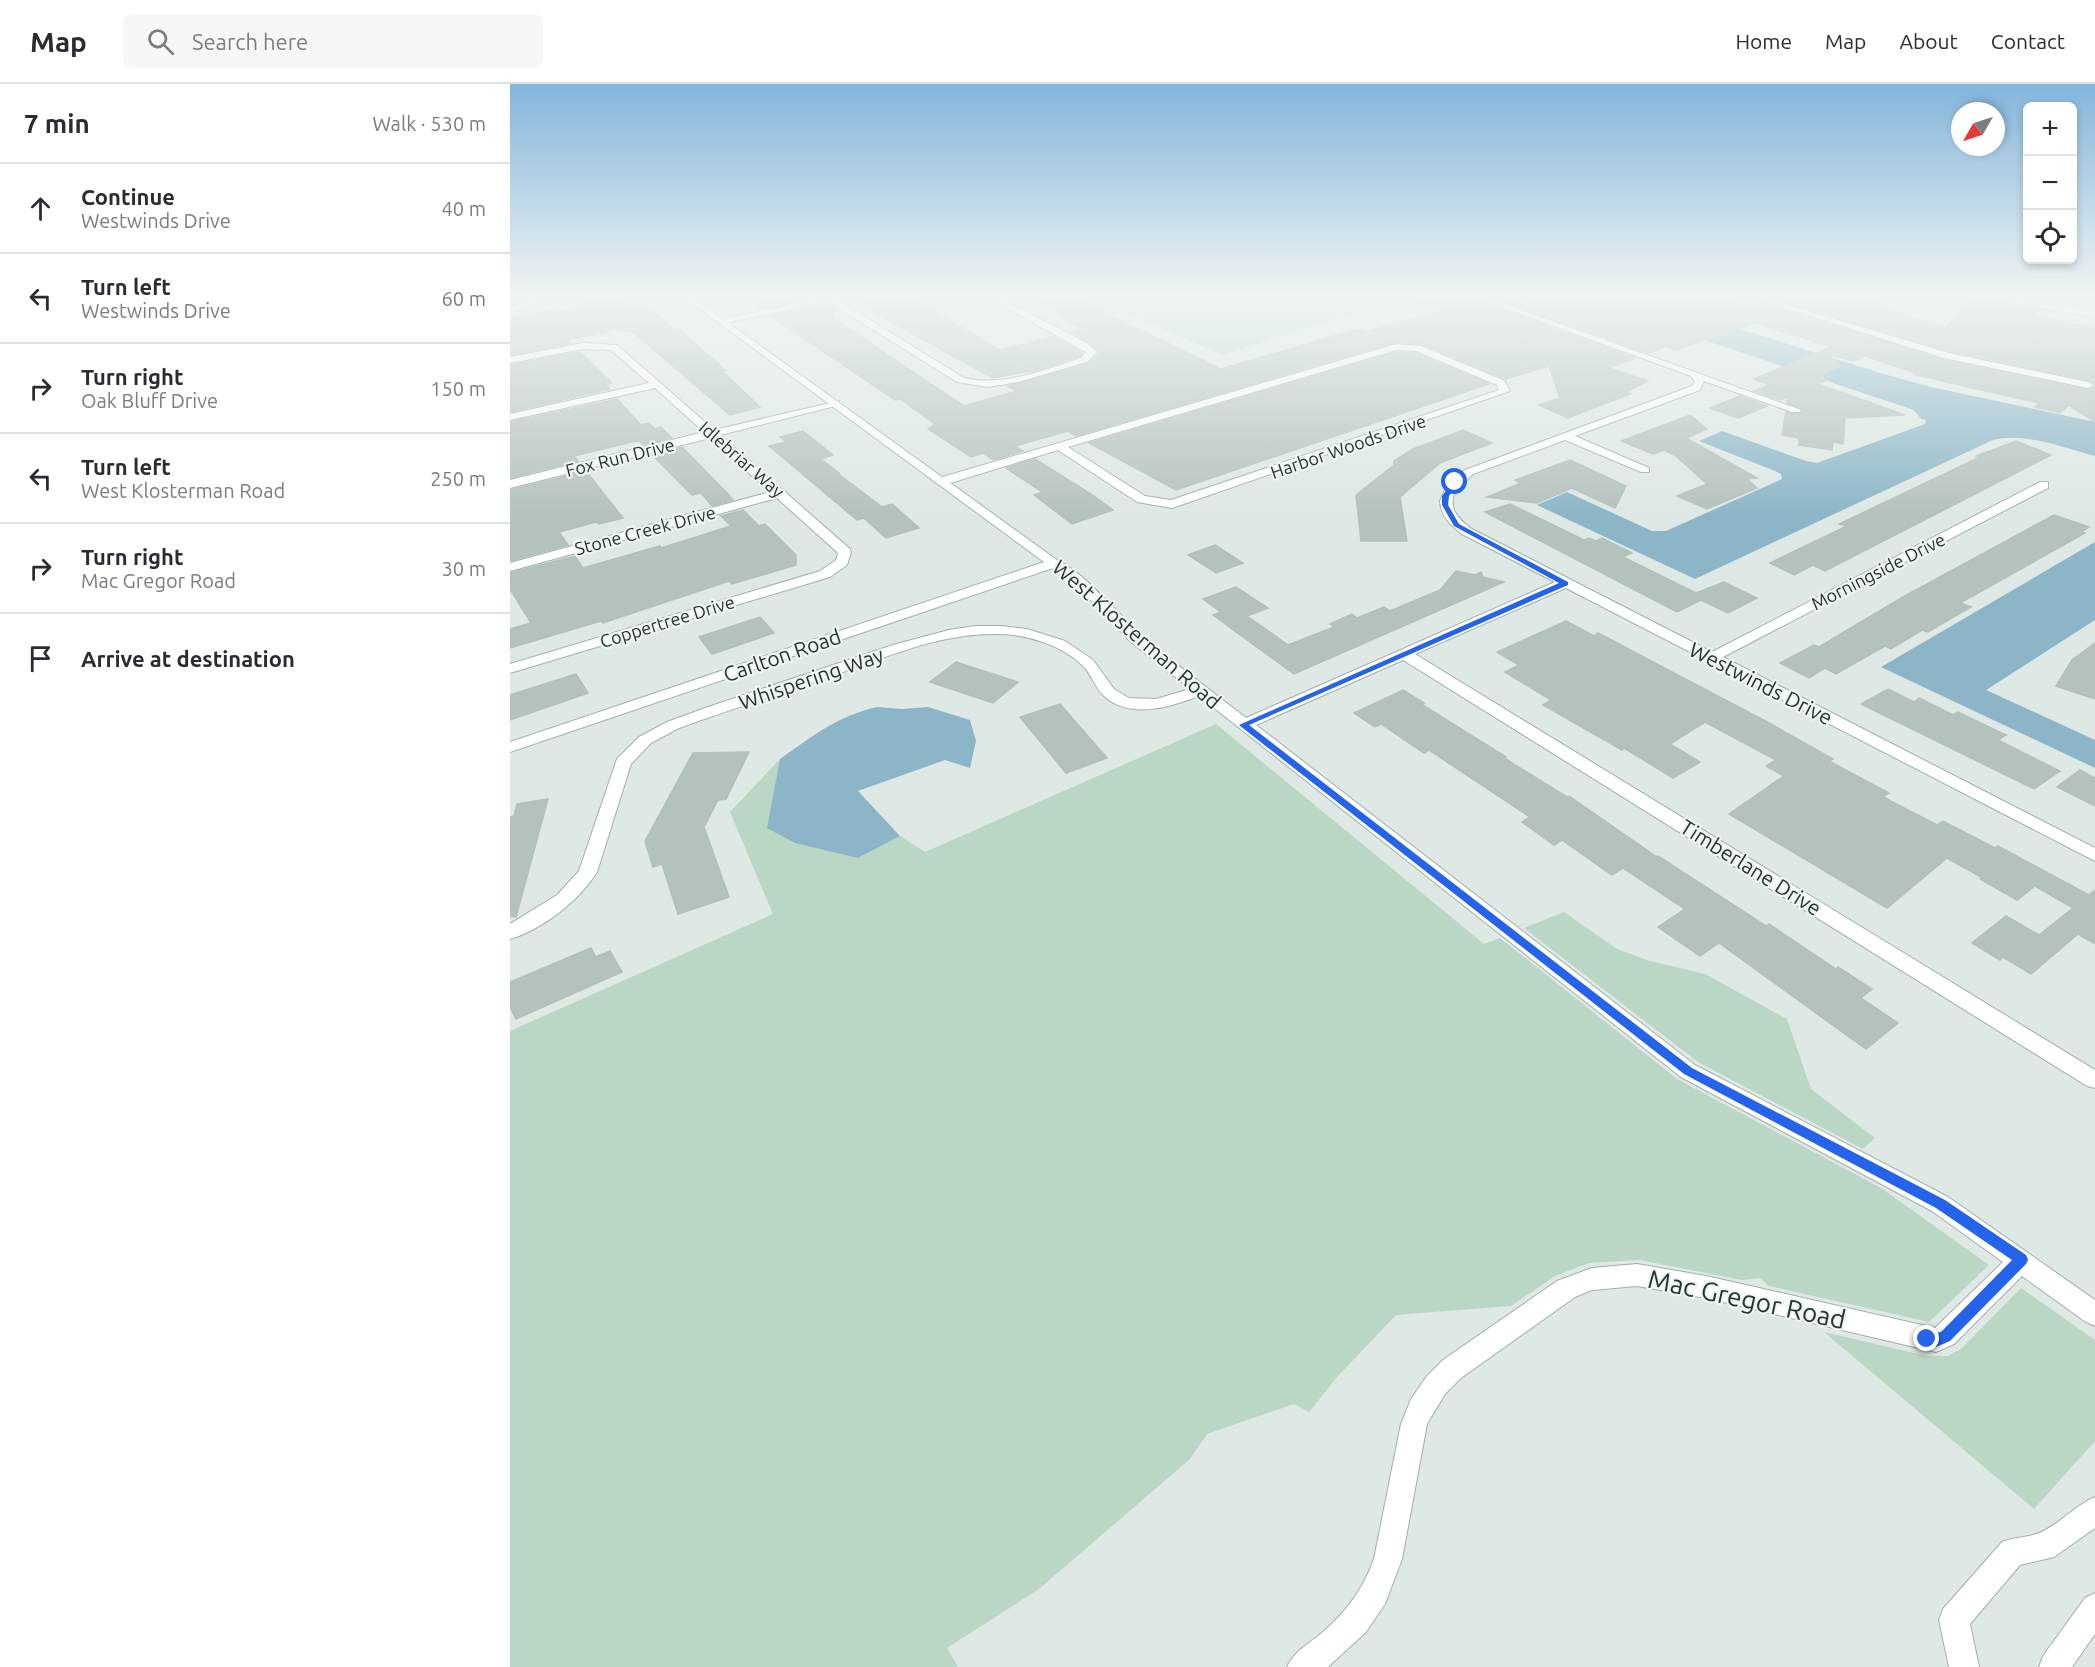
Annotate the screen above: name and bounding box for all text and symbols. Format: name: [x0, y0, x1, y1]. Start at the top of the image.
search box: [123, 14, 543, 68]
icon: search: [144, 25, 177, 58]
text: Map: [30, 26, 87, 57]
text: Search here: [192, 29, 308, 54]
text: Home: [1735, 29, 1792, 53]
text: Map: [1825, 29, 1866, 53]
text: About: [1899, 29, 1958, 53]
text: Contact: [1991, 29, 2065, 53]
north arrow: [1951, 102, 2005, 156]
map controls: [2023, 102, 2077, 264]
button: +: [2023, 102, 2077, 156]
text: 7 min: [24, 109, 90, 138]
text: Walk · 530 m: [373, 112, 486, 135]
button: −: [2023, 156, 2077, 210]
text: Continue: [81, 184, 175, 209]
icon: ahead: [24, 192, 57, 225]
text: 40 m: [442, 197, 486, 220]
text: Westwinds Drive: [81, 209, 231, 232]
button: locate: [2023, 210, 2077, 264]
text: Turn left: [81, 274, 171, 299]
icon: left: [24, 282, 57, 315]
text: 60 m: [442, 287, 486, 310]
text: Westwinds Drive: [81, 299, 231, 322]
text: Turn right: [81, 364, 183, 389]
icon: right: [24, 372, 57, 405]
text: 150 m: [430, 377, 486, 400]
text: Oak Bluff Drive: [81, 389, 218, 412]
street label: Harbor Woods Drive: [1268, 410, 1428, 482]
street label: Idlebriar Way: [695, 417, 789, 501]
street label: Fox Run Drive: [564, 434, 676, 480]
text: Turn left: [81, 454, 171, 479]
icon: left: [24, 462, 57, 495]
text: 250 m: [430, 467, 486, 490]
route start: [1441, 468, 1467, 494]
text: West Klosterman Road: [81, 479, 285, 502]
street label: Stone Creek Drive: [572, 502, 718, 558]
street label: Morningside Drive: [1808, 529, 1948, 613]
text: Turn right: [81, 544, 183, 569]
icon: right: [24, 552, 57, 585]
street label: West Klosterman Road: [1048, 555, 1226, 713]
text: 30 m: [442, 557, 486, 580]
text: Mac Gregor Road: [81, 569, 236, 592]
street label: Coppertree Drive: [597, 591, 737, 651]
street label: Carlton Road: [720, 624, 844, 686]
street label: Westwinds Drive: [1685, 637, 1837, 729]
icon: arrive: [24, 642, 57, 675]
street label: Whispering Way: [736, 642, 886, 714]
text: Arrive at destination: [81, 646, 295, 671]
street label: Timberlane Drive: [1676, 814, 1826, 920]
street label: Mac Gregor Road: [1646, 1264, 1848, 1334]
route end: [1913, 1325, 1939, 1351]

